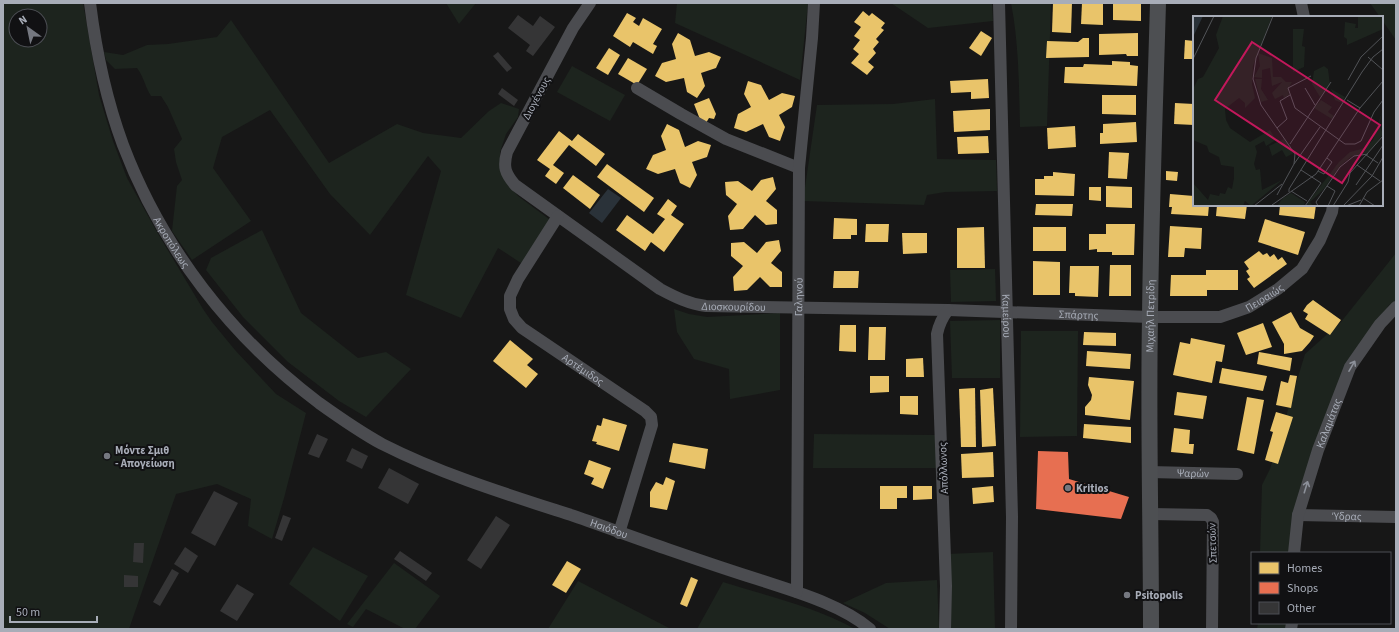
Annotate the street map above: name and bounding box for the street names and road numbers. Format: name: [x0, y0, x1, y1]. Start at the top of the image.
street label: Διογένους: [519, 74, 554, 122]
street label: Ακροπόλεως: [150, 214, 193, 271]
street label: Γαληνού: [791, 278, 806, 316]
street label: Μιχαήλ Πετρίδη: [1143, 279, 1158, 353]
street label: Πειραιώς: [1242, 280, 1287, 316]
street label: Καμείρου: [998, 294, 1014, 338]
street label: Διοσκουρίδου: [700, 298, 766, 315]
street label: Σπάρτης: [1058, 307, 1099, 323]
street label: Αρτέμιδος: [559, 350, 607, 389]
street label: Καλαμάτας: [1312, 396, 1345, 450]
street label: Απόλλωνος: [935, 442, 952, 494]
street label: Ψαρών: [1177, 466, 1209, 481]
street label: Ύδρας: [1331, 509, 1362, 524]
street label: Ησιόδου: [588, 515, 630, 543]
street label: Σπετσών: [1204, 523, 1221, 563]

